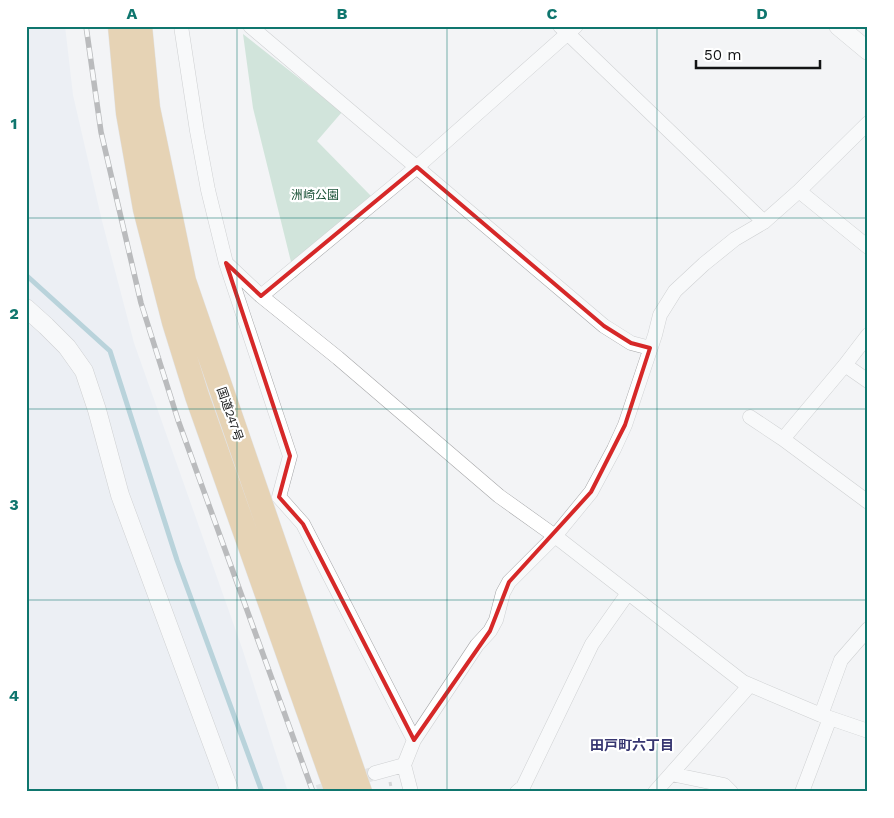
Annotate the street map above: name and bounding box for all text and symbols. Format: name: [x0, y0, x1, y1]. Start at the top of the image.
text: A: [127, 4, 138, 23]
text: B: [337, 4, 348, 23]
text: C: [547, 4, 558, 23]
text: D: [756, 4, 768, 23]
scale bar: [696, 38, 820, 70]
text: 50 m: [704, 46, 741, 64]
text: 1: [11, 114, 17, 133]
park label: 洲崎公園: [291, 188, 339, 202]
text: 2: [9, 304, 19, 323]
street label: 国道247号: [214, 385, 246, 443]
text: 3: [9, 495, 19, 514]
text: 4: [9, 686, 19, 705]
district label: 田戸町六丁目: [590, 737, 674, 753]

